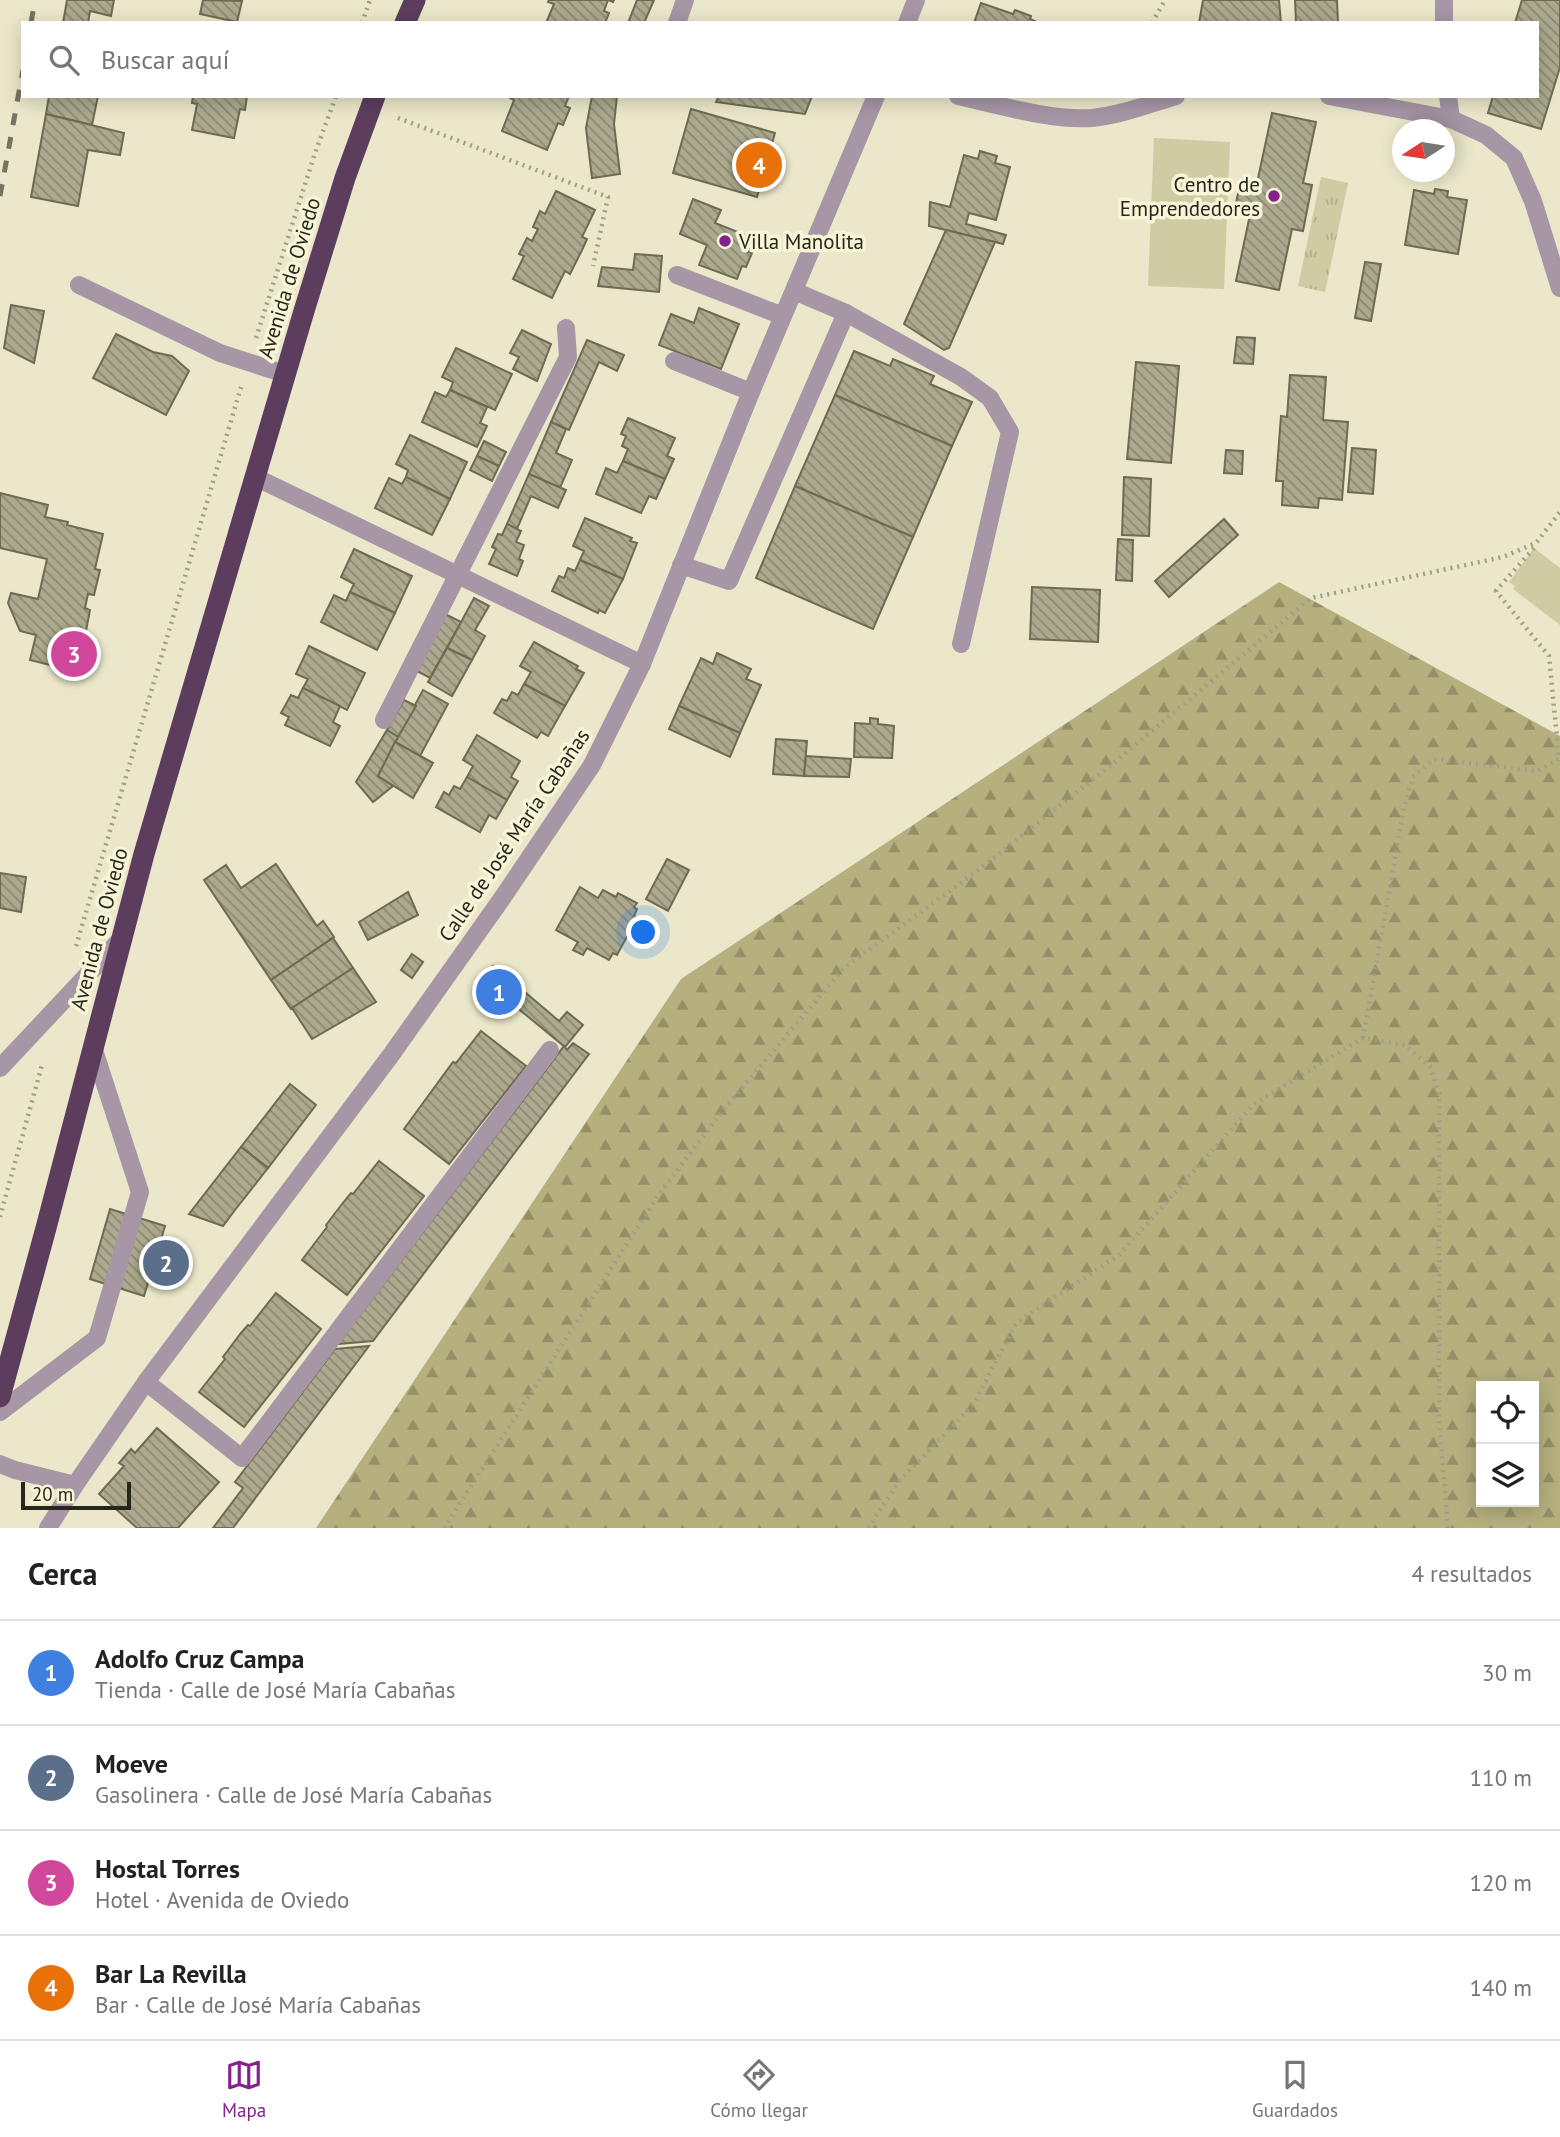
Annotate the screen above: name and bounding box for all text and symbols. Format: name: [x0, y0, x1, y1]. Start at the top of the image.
search box: [21, 21, 1539, 98]
icon: search: [45, 41, 83, 79]
text: Buscar aquí: [101, 43, 229, 76]
north arrow: [1392, 119, 1455, 182]
pin: 4: [736, 139, 782, 191]
place label: Centro de Emprendedores: [1120, 171, 1260, 222]
marker: Centro de Emprendedores: [1266, 188, 1282, 204]
street label: Avenida de Oviedo: [252, 194, 326, 362]
place label: Villa Manolita: [738, 228, 864, 255]
marker: Villa Manolita: [717, 233, 733, 249]
pin: 3: [51, 628, 97, 680]
street label: Calle de José María Cabañas: [433, 723, 595, 947]
street label: Avenida de Oviedo: [64, 845, 134, 1013]
your location: [626, 915, 660, 949]
pin: 1: [476, 966, 522, 1018]
pin: 2: [143, 1237, 189, 1289]
map controls: [1476, 1381, 1539, 1507]
button: locate: [1476, 1381, 1539, 1444]
button: layers: [1476, 1444, 1539, 1507]
scale bar: [21, 1479, 131, 1511]
text: 20 m: [32, 1482, 73, 1506]
text: Cerca: [28, 1554, 97, 1593]
text: 4 resultados: [1411, 1559, 1532, 1588]
text: Adolfo Cruz Campa: [95, 1642, 305, 1675]
text: 1: [44, 1658, 58, 1687]
text: 30 m: [1482, 1658, 1532, 1687]
text: Tienda · Calle de José María Cabañas: [95, 1675, 455, 1704]
text: Moeve: [95, 1747, 168, 1780]
text: 2: [44, 1763, 58, 1792]
text: 110 m: [1470, 1763, 1532, 1792]
text: Gasolinera · Calle de José María Cabañas: [95, 1780, 492, 1809]
text: Hostal Torres: [95, 1852, 240, 1885]
text: 3: [44, 1868, 58, 1897]
text: 120 m: [1470, 1868, 1532, 1897]
text: Hotel · Avenida de Oviedo: [95, 1885, 349, 1914]
text: Bar La Revilla: [95, 1957, 247, 1990]
text: 4: [44, 1973, 58, 2002]
text: 140 m: [1470, 1973, 1532, 2002]
text: Bar · Calle de José María Cabañas: [95, 1990, 421, 2019]
tab: Mapa: [222, 2056, 266, 2122]
tab: Cómo llegar: [710, 2056, 808, 2122]
tab: Guardados: [1252, 2056, 1338, 2122]

